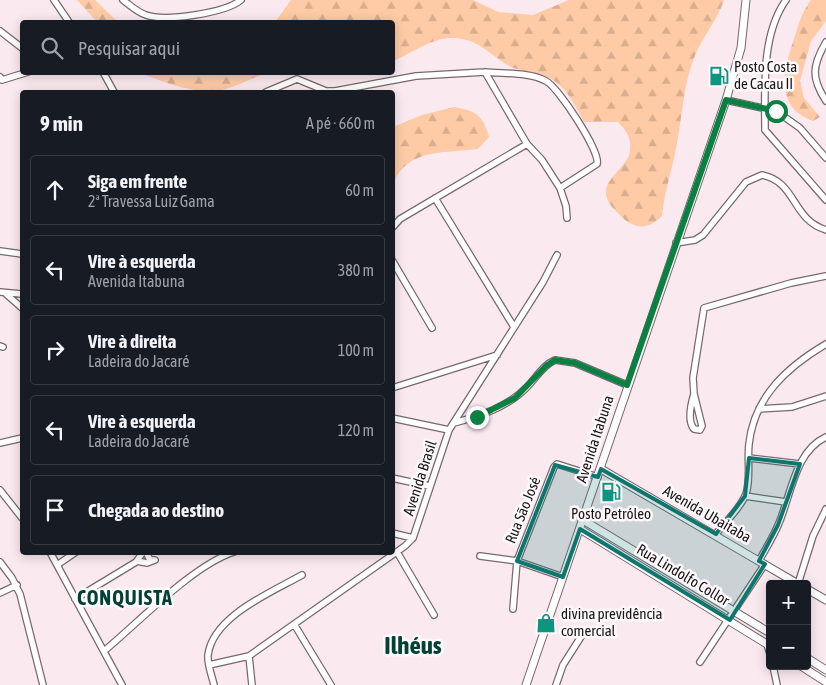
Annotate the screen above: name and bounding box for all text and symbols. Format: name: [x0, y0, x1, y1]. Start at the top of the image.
search box: [20, 20, 395, 75]
icon: search: [38, 34, 66, 62]
text: Pesquisar aqui: [78, 37, 180, 59]
place label: Posto Costa de Cacau II: [734, 58, 797, 92]
fuel station icon: Posto Costa de Cacau II: [708, 65, 730, 87]
route start: [765, 100, 788, 123]
text: 9 min: [40, 111, 83, 135]
text: A pé · 660 m: [306, 114, 375, 132]
text: Siga em frente: [88, 170, 187, 192]
icon: ahead: [41, 176, 69, 204]
text: 60 m: [345, 181, 374, 199]
text: 2ª Travessa Luiz Gama: [88, 192, 215, 210]
text: Vire à esquerda: [88, 250, 196, 272]
icon: left: [41, 256, 69, 284]
text: 380 m: [338, 261, 374, 279]
text: Avenida Itabuna: [88, 272, 185, 290]
text: Vire à direita: [88, 330, 176, 352]
icon: right: [41, 336, 69, 364]
text: 100 m: [338, 341, 374, 359]
text: Ladeira do Jacaré: [88, 352, 189, 370]
street label: Avenida Itabuna: [572, 393, 617, 485]
route end: [466, 406, 489, 429]
text: Vire à esquerda: [88, 410, 196, 432]
icon: left: [41, 416, 69, 444]
text: 120 m: [338, 421, 374, 439]
text: Ladeira do Jacaré: [88, 432, 189, 450]
street label: Avenida Brasil: [399, 438, 440, 518]
street label: Rua São José: [502, 474, 544, 546]
fuel station icon: Posto Petróleo: [600, 481, 622, 503]
street label: Avenida Ubaitaba: [660, 481, 754, 546]
icon: arrive: [41, 496, 69, 524]
text: Chegada ao destino: [88, 499, 224, 521]
place label: Posto Petróleo: [571, 505, 651, 522]
street label: Rua Lindolfo Collor: [634, 540, 733, 609]
map controls: [766, 580, 811, 670]
button: +: [766, 580, 811, 625]
district label: CONQUISTA: [77, 586, 173, 609]
place label: divina previdência comercial: [561, 605, 663, 639]
shop icon: divina previdência comercial: [535, 612, 557, 634]
button: −: [766, 625, 811, 670]
district label: Ilhéus: [384, 631, 442, 659]

